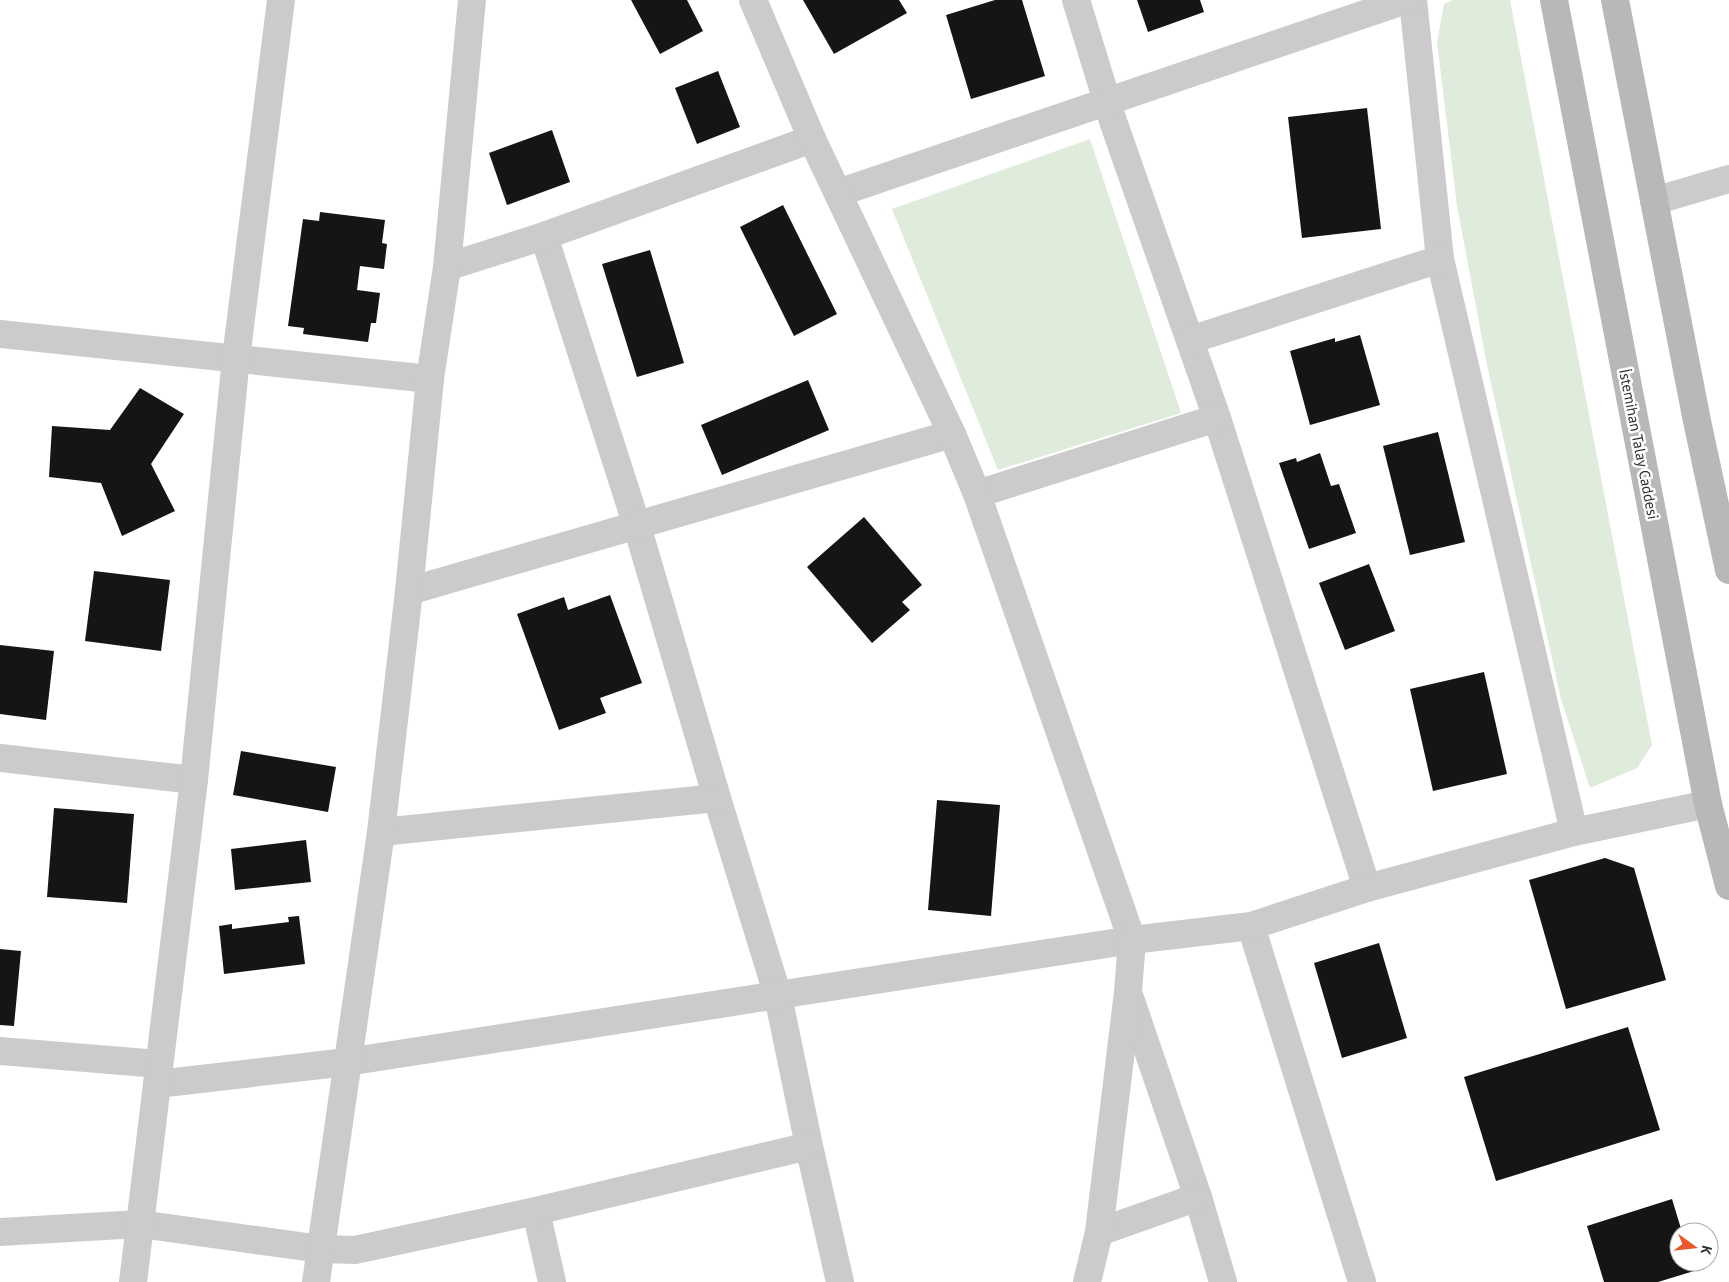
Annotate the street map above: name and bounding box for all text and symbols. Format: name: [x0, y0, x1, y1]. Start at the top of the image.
street label: İstemihan Talay Caddesi: [1615, 367, 1663, 521]
north arrow: [1669, 1222, 1719, 1272]
text: K: [1697, 1244, 1716, 1257]

